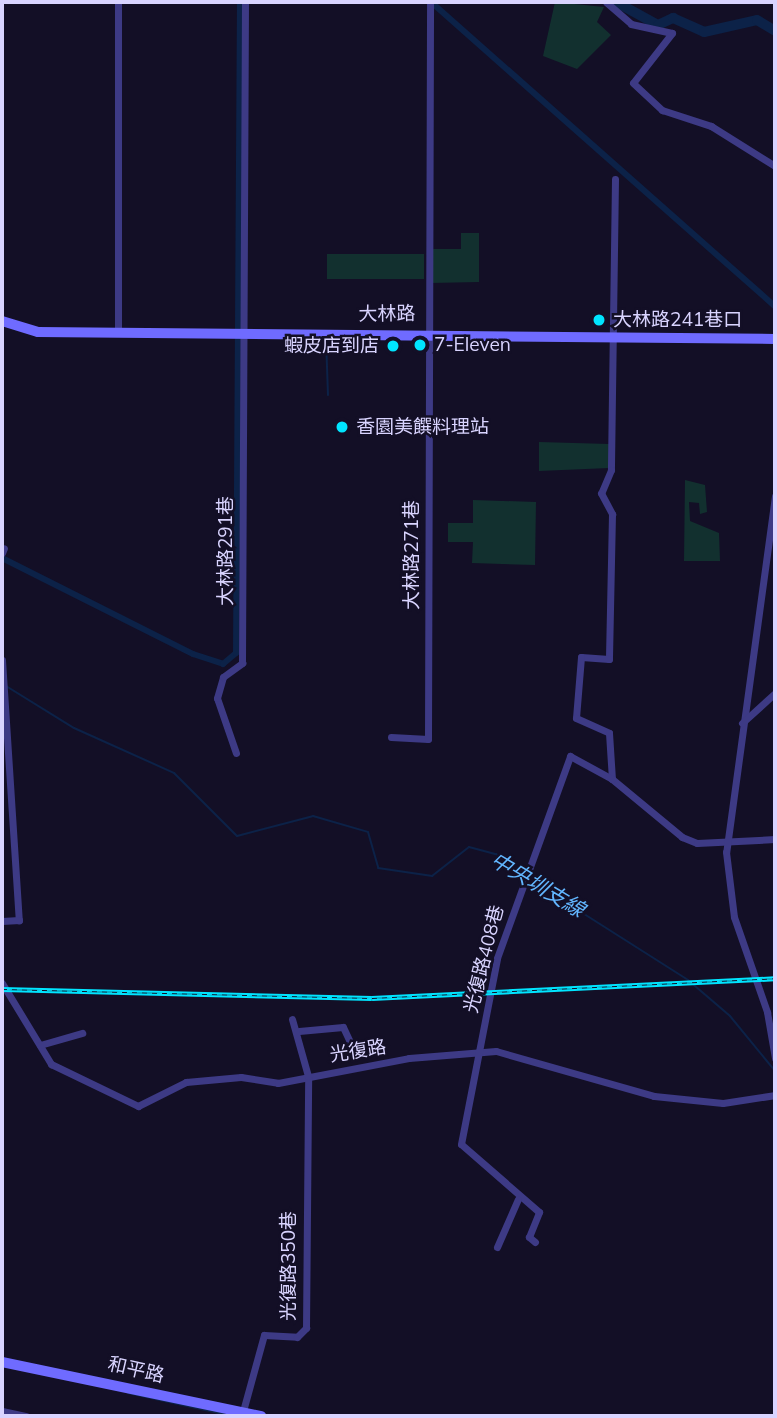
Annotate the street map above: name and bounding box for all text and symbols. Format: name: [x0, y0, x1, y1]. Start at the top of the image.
street label: 大林路: [358, 302, 416, 326]
place label: 大林路241巷口: [613, 309, 742, 331]
marker: 大林路241巷口: [591, 312, 607, 328]
place label: 7-Eleven: [434, 334, 511, 356]
place label: 蝦皮店到店: [284, 335, 379, 357]
marker: 7-Eleven: [412, 337, 428, 353]
marker: 蝦皮店到店: [385, 338, 401, 354]
place label: 香園美饌料理站: [356, 416, 489, 438]
marker: 香園美饌料理站: [334, 419, 350, 435]
street label: 大林路291巷: [215, 496, 237, 606]
street label: 大林路271巷: [401, 500, 423, 610]
water label: 中央圳支線: [487, 846, 589, 922]
street label: 光復路408巷: [460, 903, 508, 1015]
street label: 光復路: [328, 1035, 388, 1067]
street label: 光復路350巷: [278, 1211, 300, 1321]
street label: 和平路: [106, 1352, 166, 1388]

